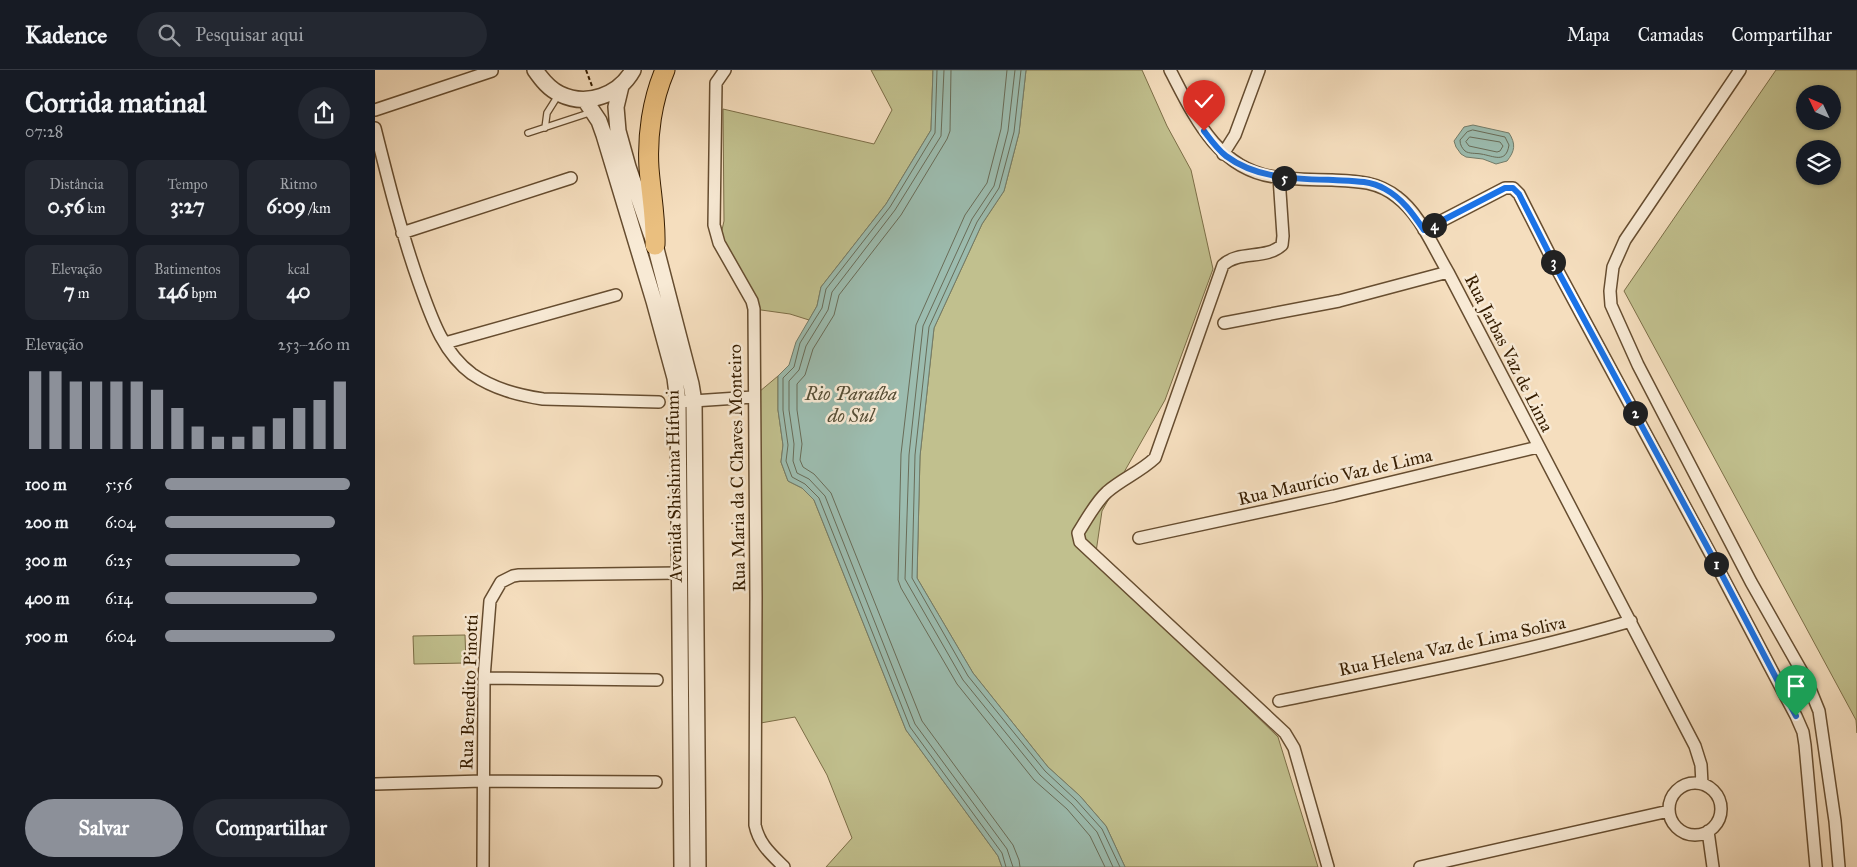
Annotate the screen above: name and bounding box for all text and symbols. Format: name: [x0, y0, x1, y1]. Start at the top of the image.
search box: [137, 12, 487, 57]
text: Kadence: [25, 20, 107, 50]
icon: search: [155, 21, 183, 49]
text: Pesquisar aqui: [195, 23, 304, 46]
text: Mapa: [1567, 24, 1610, 46]
text: Camadas: [1638, 24, 1704, 46]
text: Compartilhar: [1732, 24, 1832, 46]
pin: [1183, 80, 1225, 131]
text: Corrida matinal: [25, 85, 206, 120]
north arrow: [1796, 85, 1841, 130]
map controls: [1796, 85, 1841, 185]
button: share: [298, 87, 350, 139]
icon: check: [1190, 87, 1218, 115]
text: 07:28: [25, 122, 63, 141]
button: layers: [1796, 140, 1841, 185]
pin: 5: [1271, 166, 1297, 190]
text: 5: [1281, 170, 1288, 187]
text: Distância: [49, 176, 104, 193]
text: Tempo: [167, 176, 208, 193]
text: Ritmo: [280, 176, 317, 193]
text: 0.56: [47, 193, 84, 219]
text: 3:27: [170, 193, 205, 219]
text: 6:09: [266, 193, 306, 219]
text: km: [84, 200, 106, 217]
text: /km: [306, 200, 331, 217]
pin: 4: [1421, 212, 1447, 238]
text: 4: [1431, 217, 1438, 234]
pin: 3: [1541, 250, 1565, 274]
text: 3: [1551, 254, 1556, 271]
text: Elevação: [51, 261, 102, 278]
text: Batimentos: [154, 261, 221, 278]
text: kcal: [287, 261, 310, 278]
street label: Rua Jarbas Vaz de Lima: [1459, 271, 1558, 436]
text: 7: [64, 278, 75, 304]
text: 146: [158, 278, 189, 304]
text: 40: [287, 278, 310, 304]
text: m: [75, 285, 90, 302]
text: bpm: [189, 285, 217, 302]
text: Elevação: [25, 335, 83, 354]
text: 253–260 m: [278, 335, 350, 354]
street label: Rua Maria da C Chaves Monteiro: [724, 344, 750, 592]
water label: Rio Paraíba do Sul: [804, 382, 897, 427]
street label: Avenida Shishima Hifumi: [661, 390, 687, 583]
pin: 2: [1623, 400, 1647, 426]
text: 2: [1632, 405, 1639, 422]
street label: Rua Maurício Vaz de Lima: [1236, 444, 1435, 510]
text: 100 m: [25, 475, 67, 494]
text: 5:56: [105, 475, 132, 494]
text: 200 m: [25, 513, 68, 532]
text: 6:04: [105, 513, 135, 532]
text: 300 m: [25, 551, 67, 570]
text: 6:25: [105, 551, 132, 570]
pin: 1: [1703, 552, 1729, 576]
text: 1: [1714, 556, 1719, 573]
text: 400 m: [25, 589, 69, 608]
text: 6:14: [105, 589, 132, 608]
street label: Rua Helena Vaz de Lima Soliva: [1337, 611, 1568, 681]
street label: Rua Benedito Pinotti: [455, 614, 483, 770]
text: 500 m: [25, 627, 68, 646]
text: 6:04: [105, 627, 135, 646]
pin: [1775, 665, 1817, 716]
icon: arrive: [1782, 672, 1810, 700]
button: Salvar: [25, 799, 183, 857]
button: Compartilhar: [193, 799, 350, 857]

